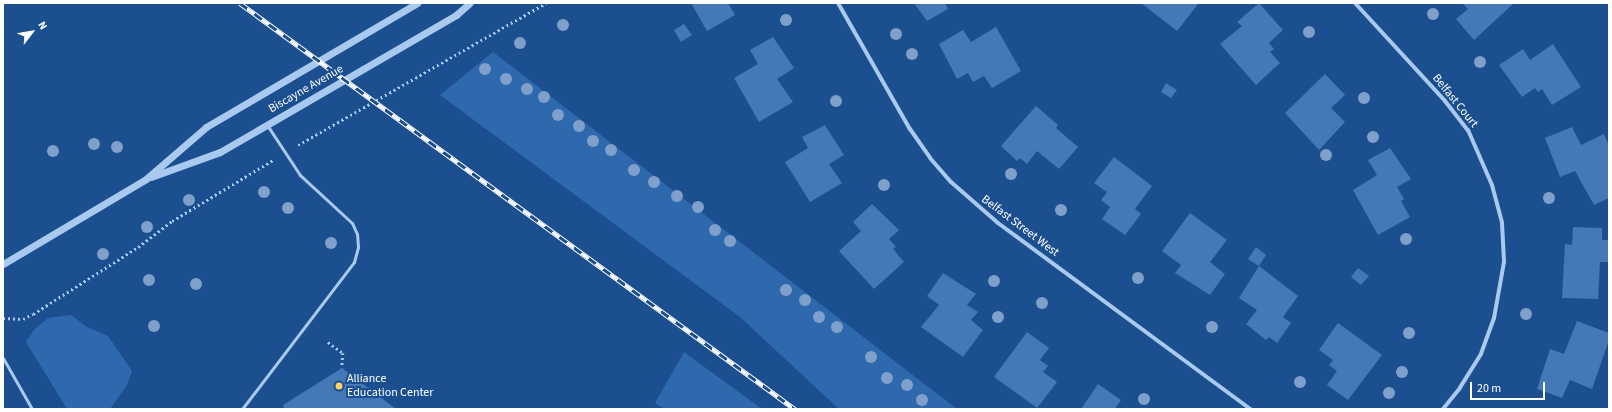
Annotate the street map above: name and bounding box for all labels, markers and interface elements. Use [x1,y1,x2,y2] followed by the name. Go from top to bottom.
[12,12,52,52] north arrow
[34,19,51,33] text: N
[266,62,346,116] street label: Biscayne Avenue
[1429,71,1481,131] street label: Belfast Court
[978,192,1062,260] street label: Belfast Street West
[347,372,433,400] place label: Alliance Education Center
[1472,374,1547,400] scale bar
[1477,380,1501,397] text: 20 m
[334,381,344,391] marker: Alliance Education Center

